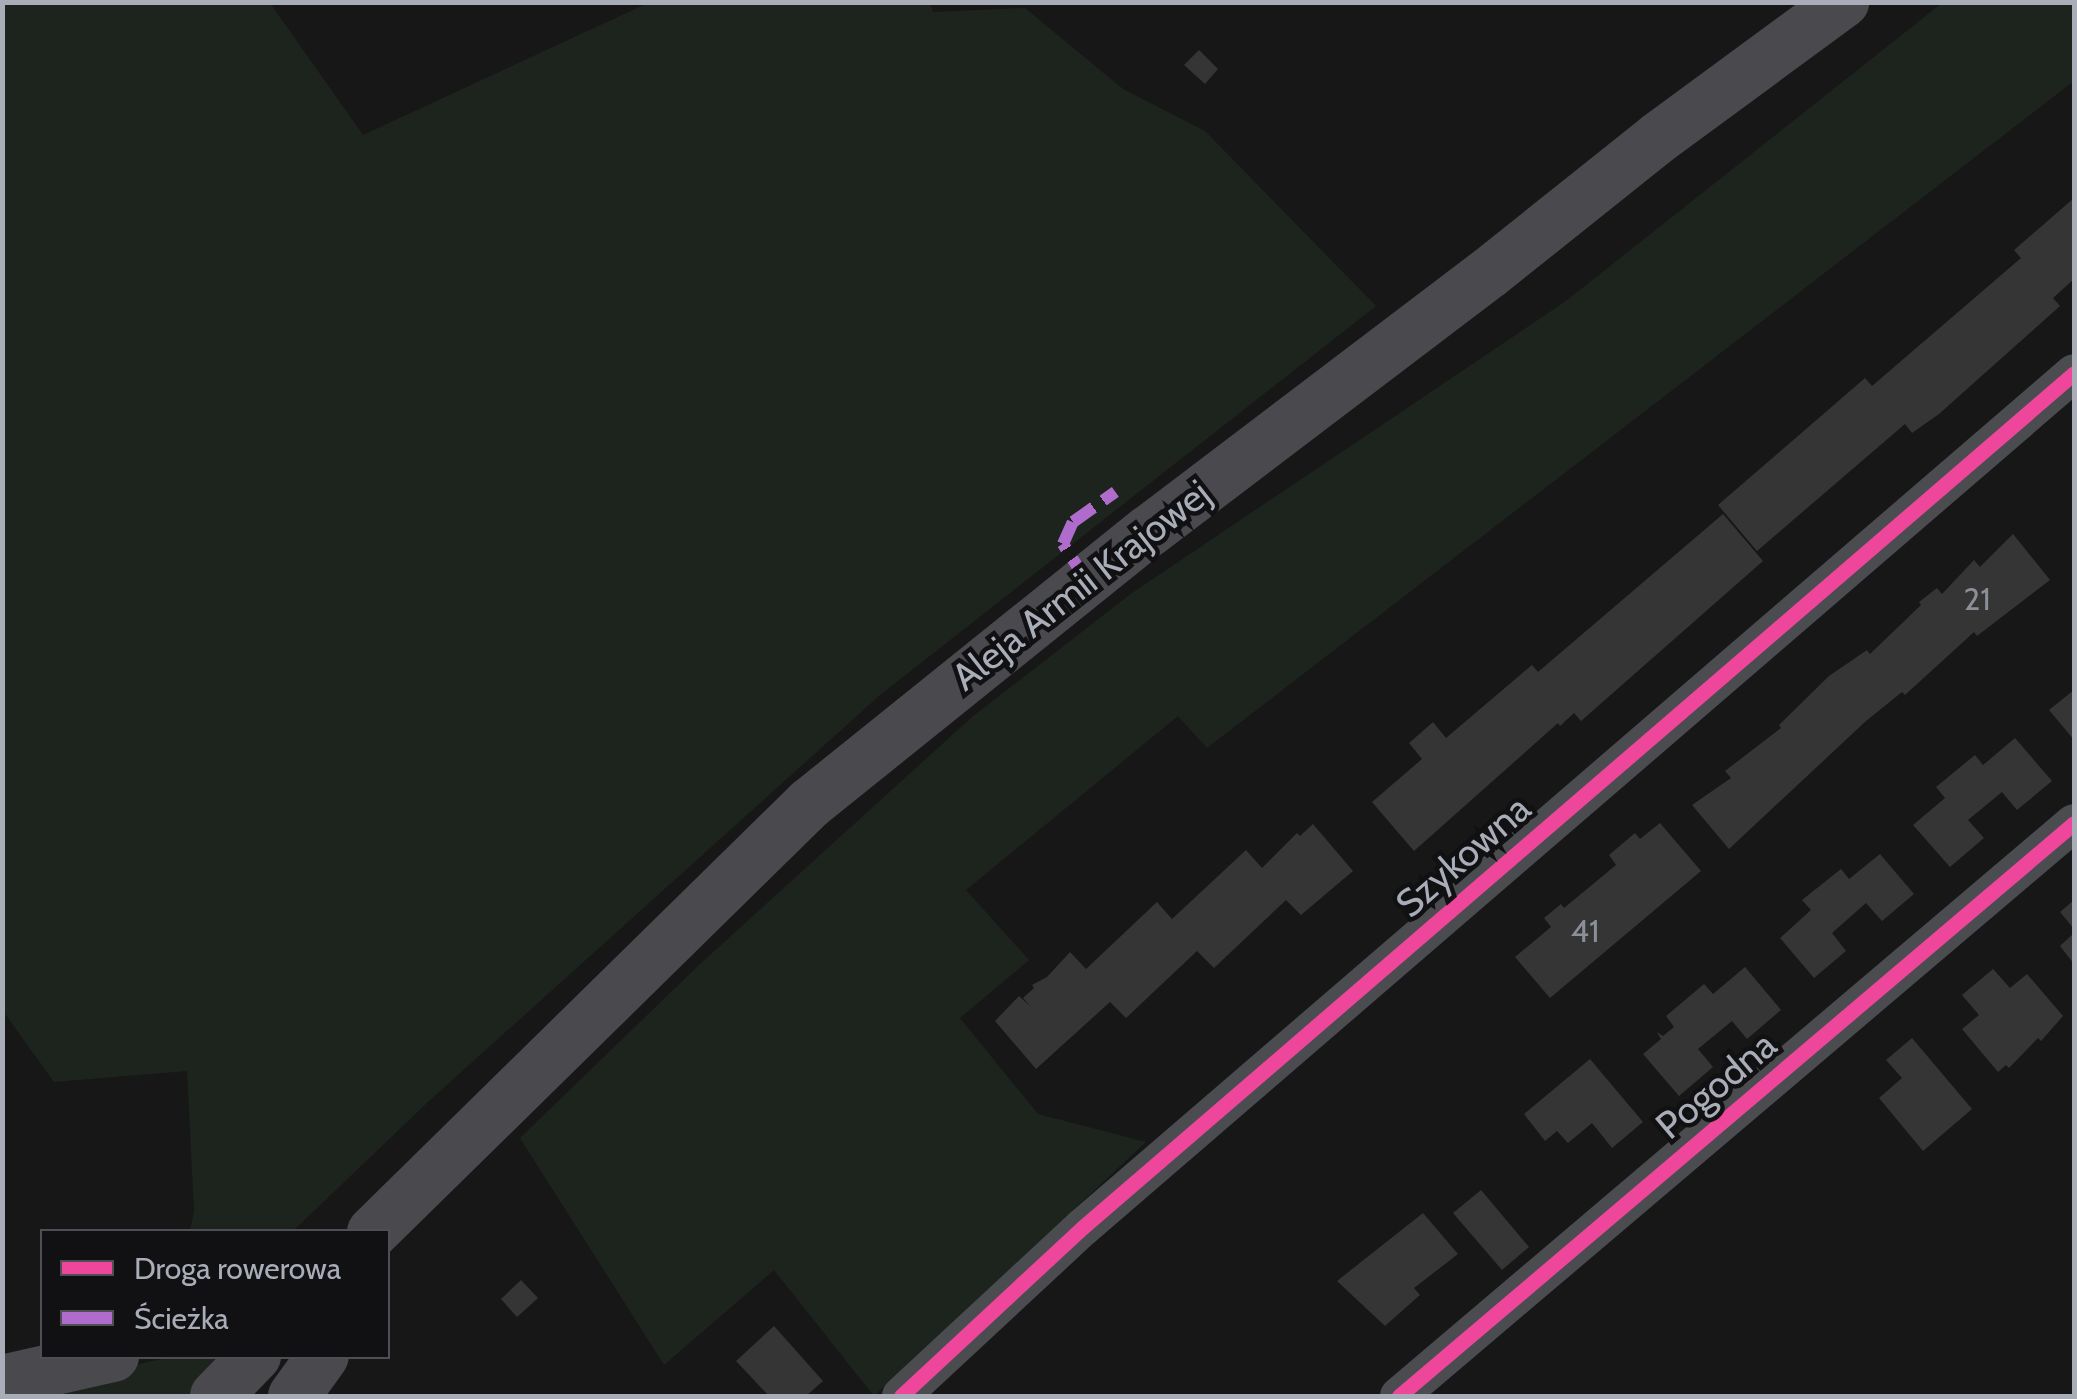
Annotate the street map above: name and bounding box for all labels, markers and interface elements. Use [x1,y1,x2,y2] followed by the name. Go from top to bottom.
[943,470,1219,700] street label: Aleja Armii Krajowej
[1963,580,1991,618] house number: 21
[1387,785,1539,927] street label: Szykowna
[1571,912,1599,950] house number: 41
[1647,1022,1785,1148] street label: Pogodna
[40,1229,390,1359] legend
[134,1250,341,1287] text: Droga rowerowa
[134,1300,229,1337] text: Ścieżka

